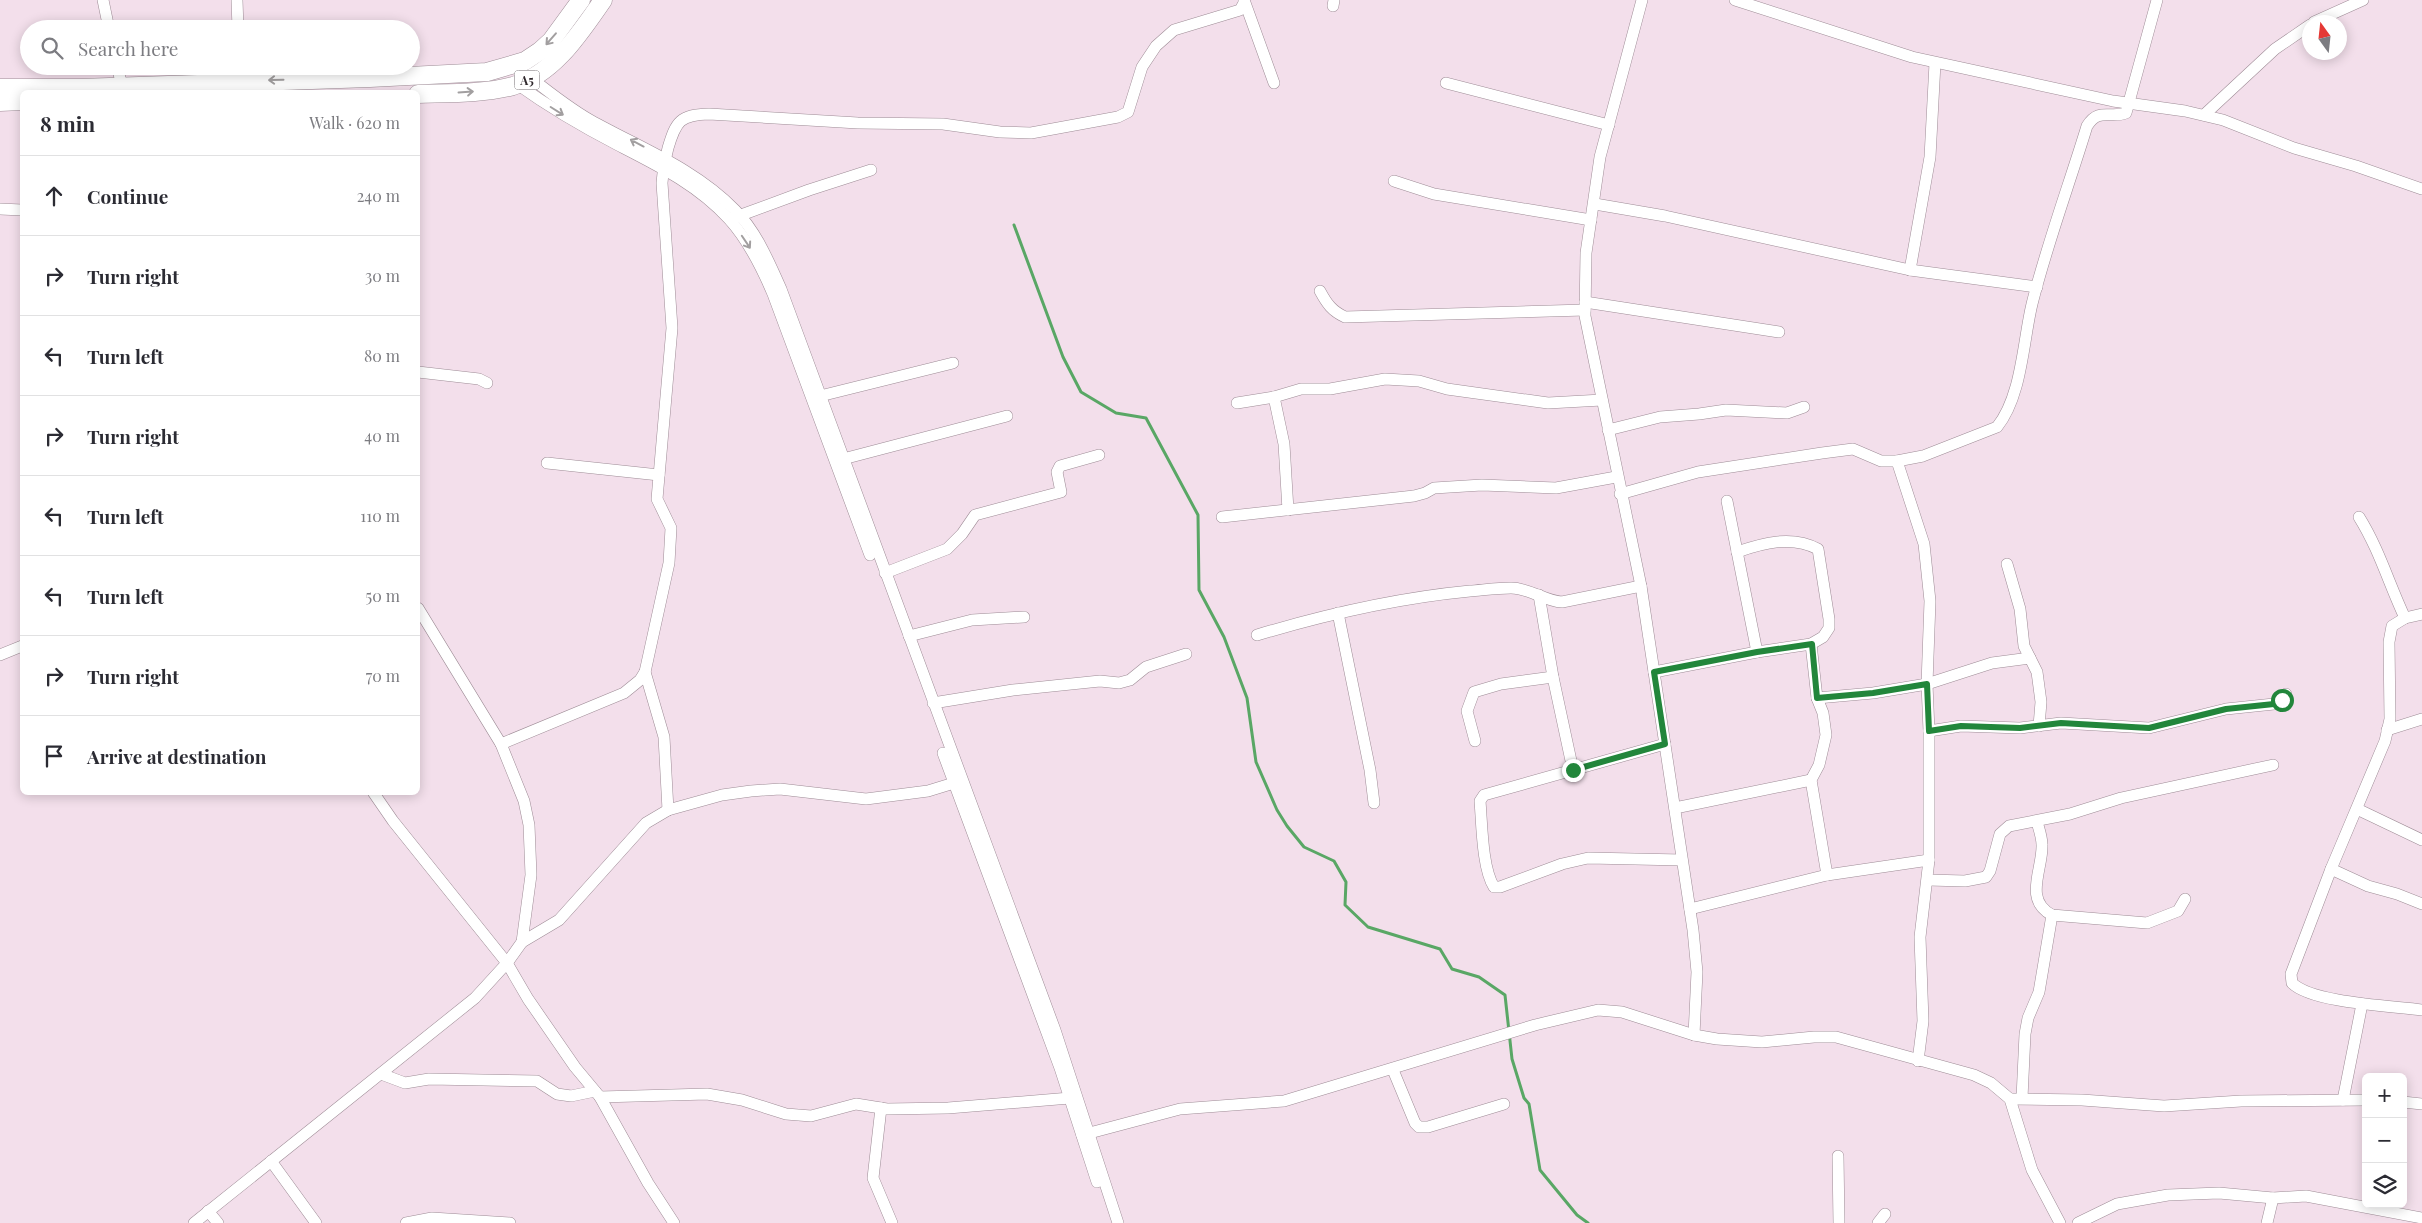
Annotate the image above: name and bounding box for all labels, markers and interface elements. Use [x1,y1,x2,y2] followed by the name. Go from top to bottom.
[2302,15,2347,60] north arrow
[20,20,420,75] search box
[546,32,557,45] one-way arrow
[38,34,66,62] icon: search
[78,35,178,61] text: Search here
[514,70,540,90] road number: A5
[269,76,285,85] one-way arrow
[458,87,474,96] one-way arrow
[550,107,564,117] one-way arrow
[40,109,95,137] text: 8 min
[309,112,400,133] text: Walk · 620 m
[630,138,645,148] one-way arrow
[40,182,68,210] icon: ahead
[87,183,168,209] text: Continue
[357,185,400,206] text: 240 m
[741,235,751,249] one-way arrow
[40,262,68,290] icon: right
[87,263,179,289] text: Turn right
[365,265,400,286] text: 30 m
[40,342,68,370] icon: left
[87,343,164,369] text: Turn left
[364,345,400,366] text: 80 m
[40,422,68,450] icon: right
[87,423,179,449] text: Turn right
[364,425,400,446] text: 40 m
[40,502,68,530] icon: left
[87,503,164,529] text: Turn left
[360,505,400,526] text: 110 m
[40,582,68,610] icon: left
[87,583,164,609] text: Turn left
[366,585,400,606] text: 50 m
[40,662,68,690] icon: right
[87,663,179,689] text: Turn right
[366,665,400,686] text: 70 m
[2271,689,2294,712] route start
[40,742,68,770] icon: arrive
[87,743,267,769] text: Arrive at destination
[1562,759,1585,782] route end
[2362,1073,2407,1208] map controls
[2362,1073,2407,1118] button: +
[2362,1118,2407,1163] button: −
[2362,1163,2407,1208] button: layers

